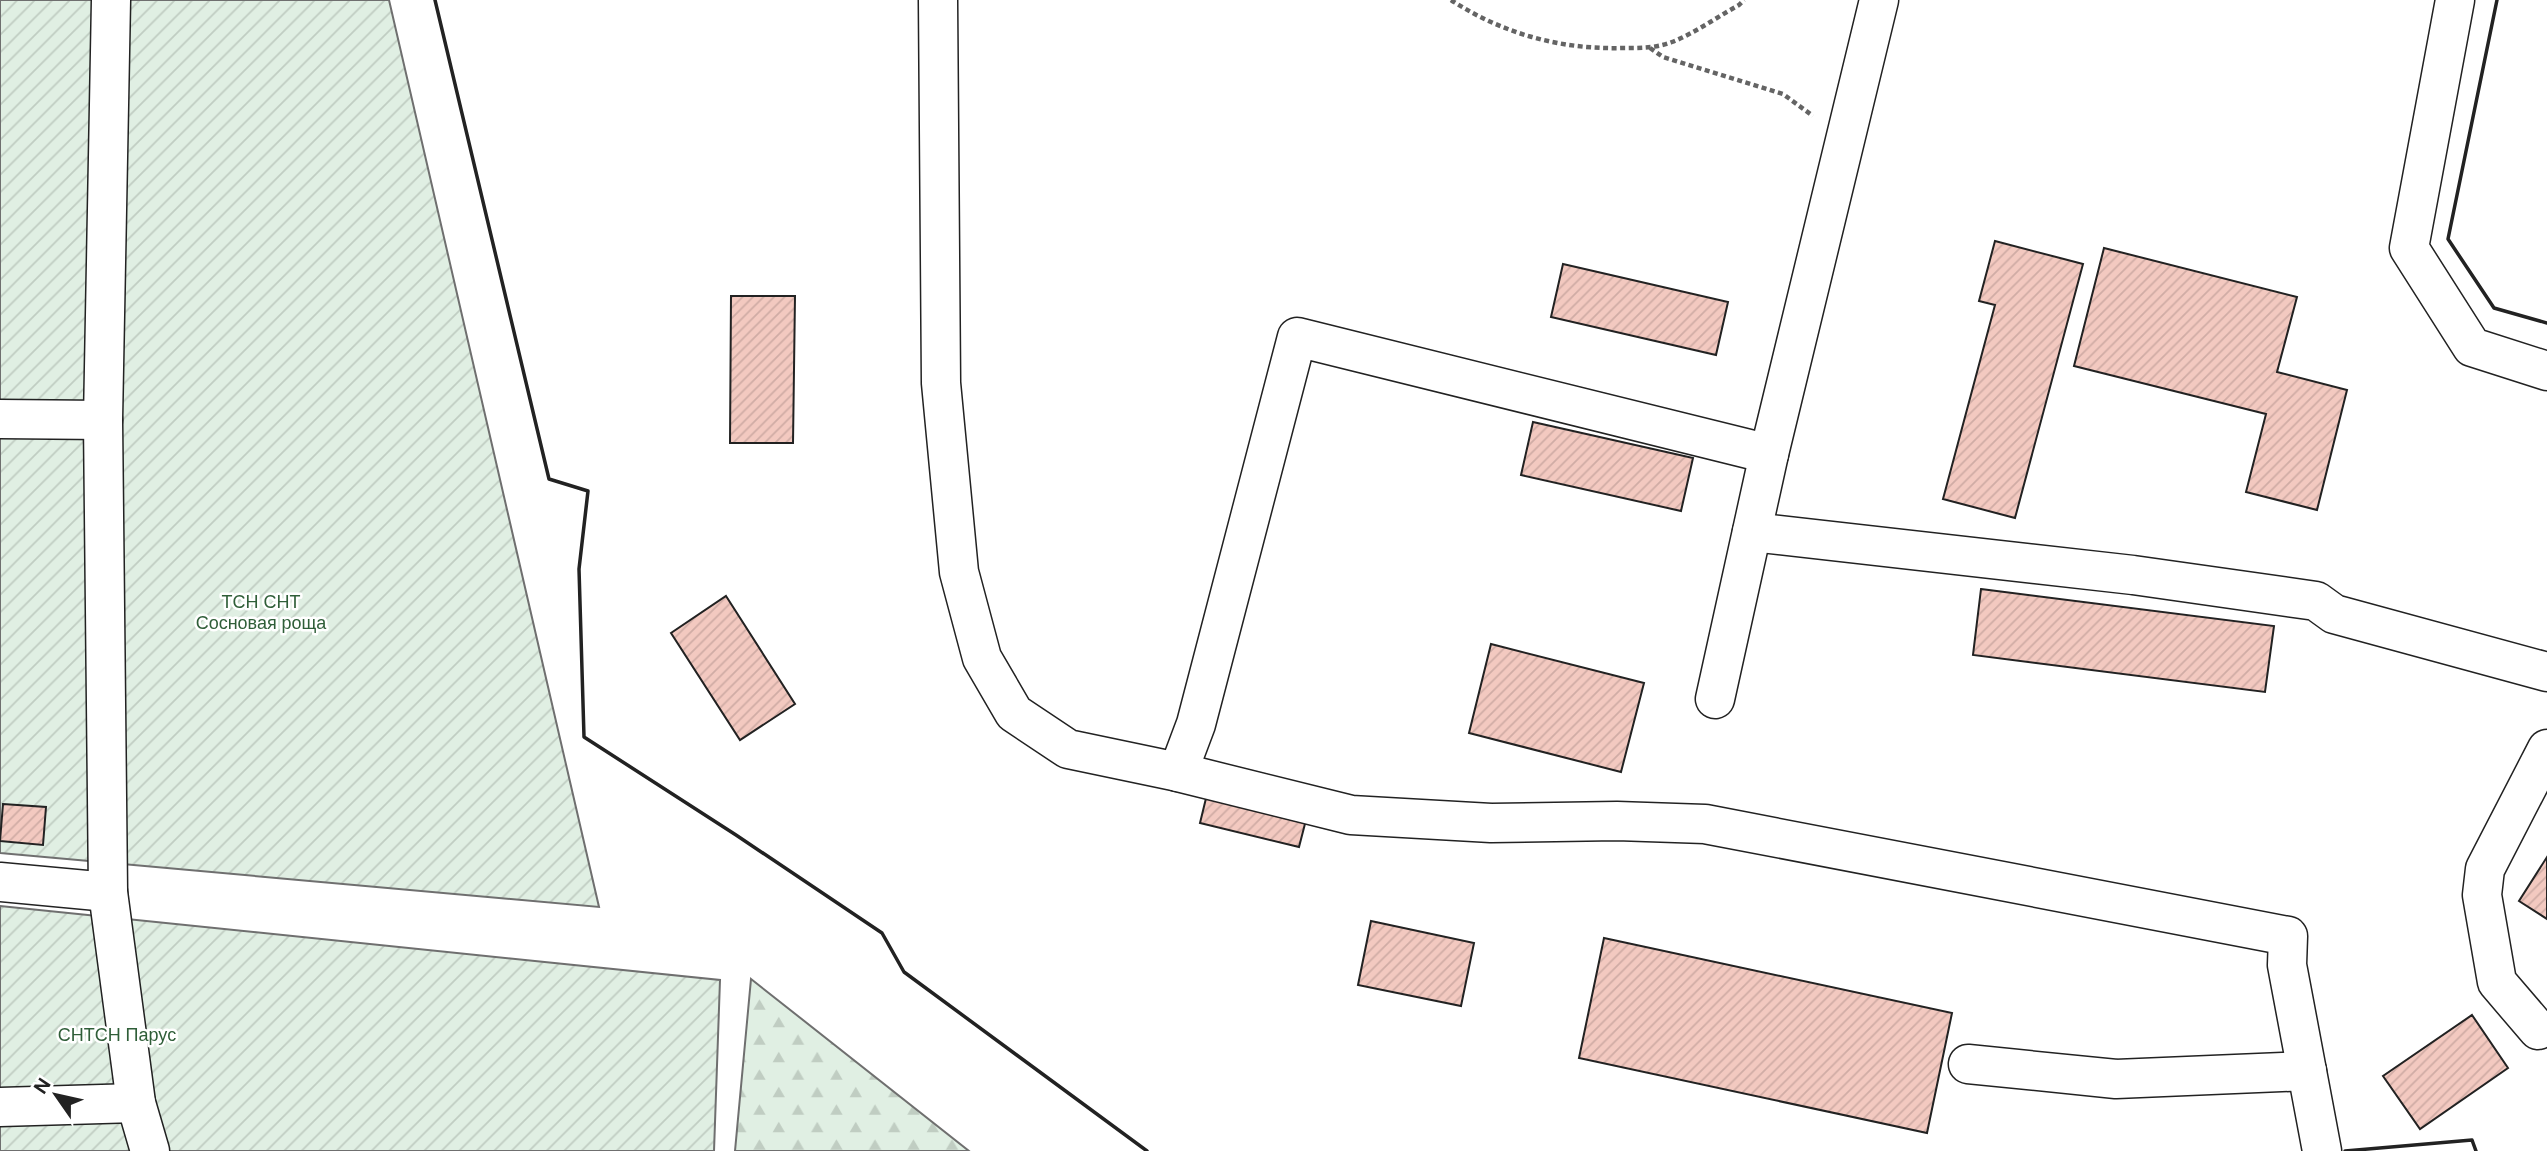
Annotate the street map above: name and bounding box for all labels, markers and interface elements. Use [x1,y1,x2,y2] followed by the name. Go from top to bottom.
[196,590,327,635] park label: ТСН СНТ Сосновая роща
[58,1023,176,1047] park label: СНТСН Парус
[21,1060,91,1130] north arrow
[28,1073,57,1099] text: N

